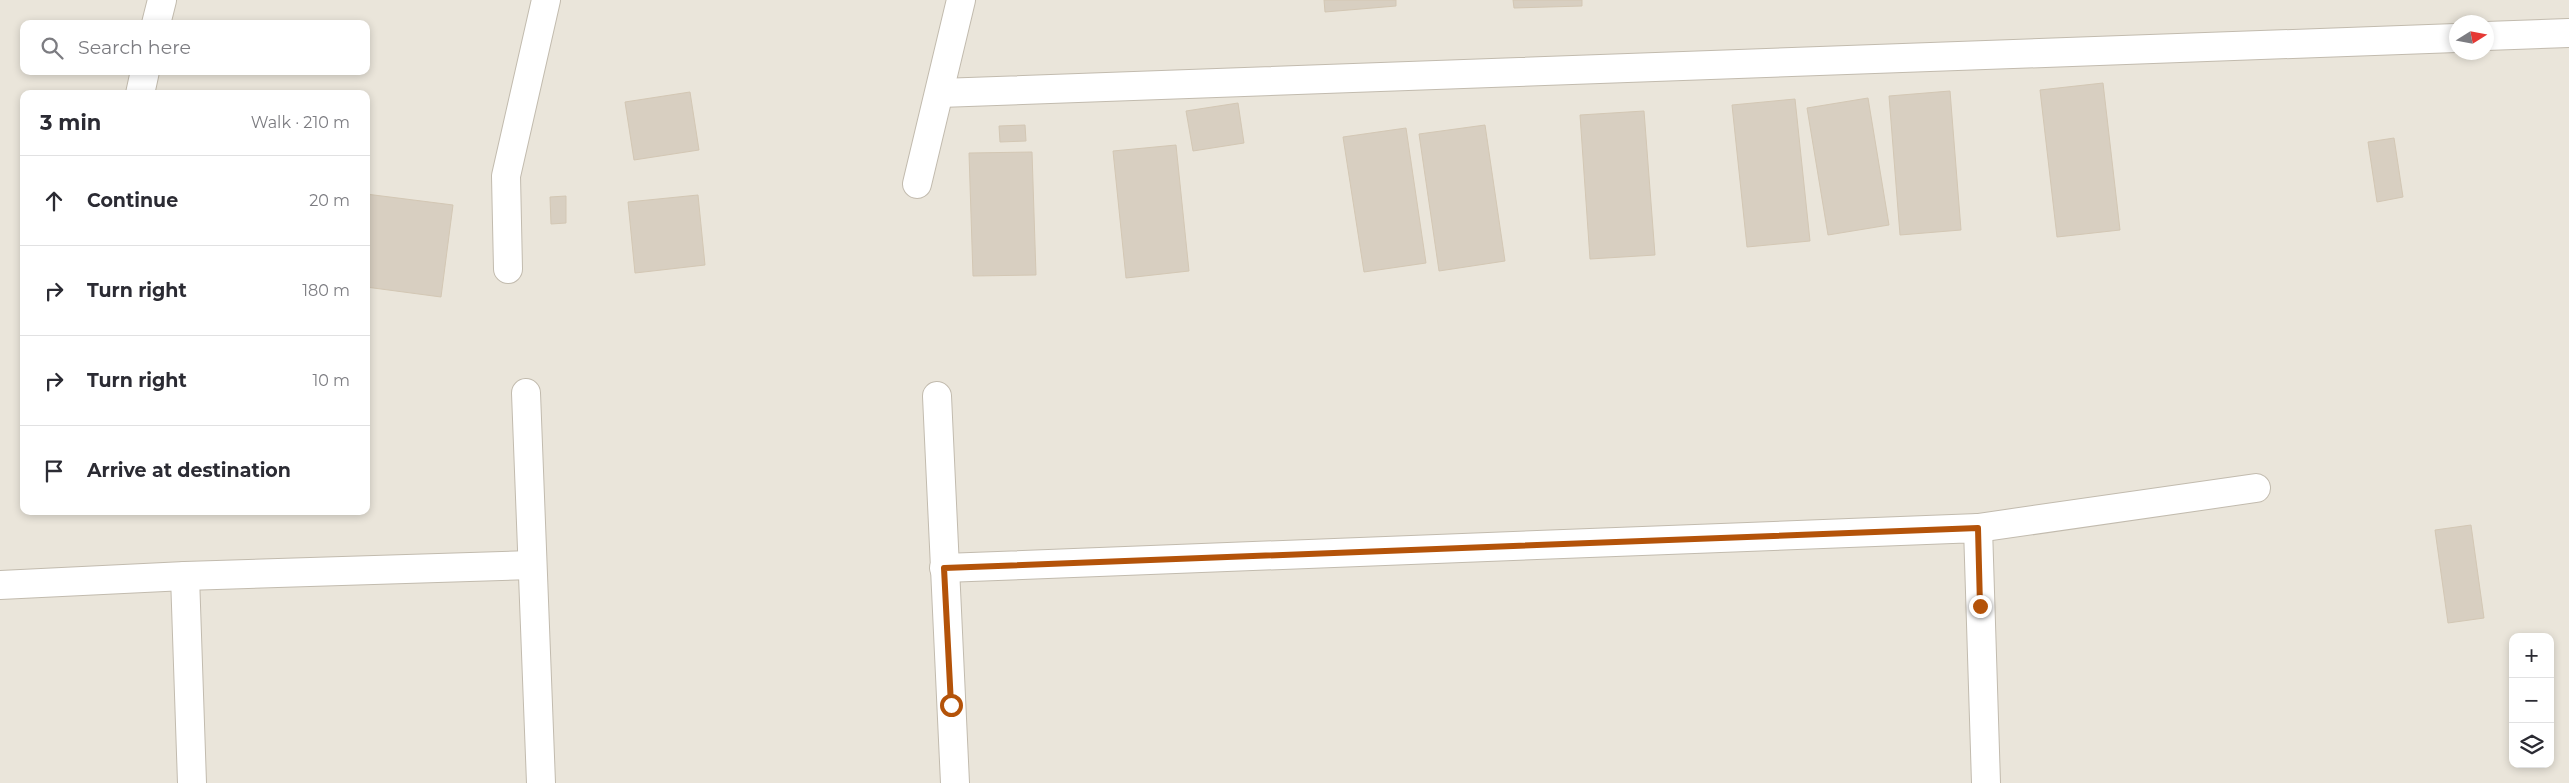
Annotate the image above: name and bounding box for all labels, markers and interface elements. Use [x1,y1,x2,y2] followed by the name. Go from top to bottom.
[2449,15,2494,60] north arrow
[20,20,370,75] search box
[38,34,66,62] icon: search
[78,36,191,59] text: Search here
[40,110,101,135] text: 3 min
[251,113,350,132] text: Walk · 210 m
[40,187,68,215] icon: ahead
[87,189,178,212] text: Continue
[309,191,350,210] text: 20 m
[40,277,68,305] icon: right
[87,279,187,302] text: Turn right
[302,281,350,300] text: 180 m
[40,367,68,395] icon: right
[87,369,187,392] text: Turn right
[312,371,350,390] text: 10 m
[40,457,68,485] icon: arrive
[87,459,291,482] text: Arrive at destination
[1969,595,1992,618] route end
[2509,633,2554,768] map controls
[2509,633,2554,678] button: +
[2509,678,2554,723] button: −
[940,694,963,717] route start
[2509,723,2554,768] button: layers

